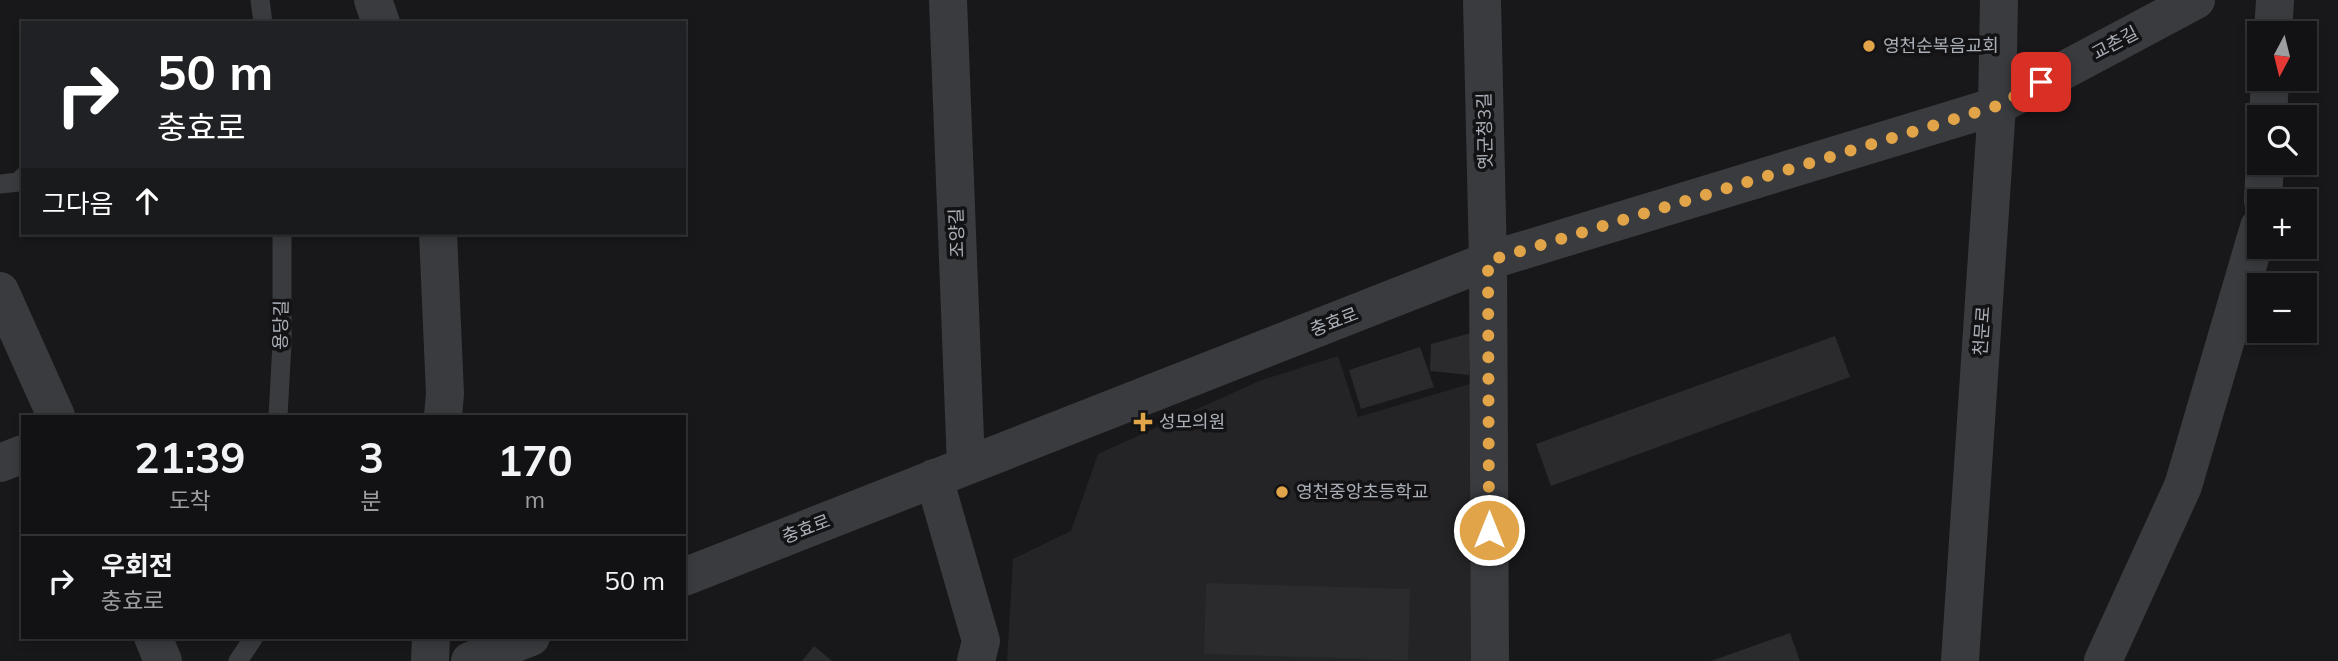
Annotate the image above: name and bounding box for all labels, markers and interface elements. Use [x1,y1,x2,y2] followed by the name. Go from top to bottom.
[2087,21,2142,64] street label: 교촌길
[2247,21,2317,91] north arrow
[2247,21,2317,343] map controls
[1883,34,1999,57] place label: 영천순복음교회
[1861,38,1877,54] marker: 영천순복음교회
[157,41,273,102] text: 50 m
[42,49,133,140] icon: right
[2011,52,2071,112] pin
[2022,63,2060,101] icon: arrive
[1472,92,1497,170] street label: 옛군청3길
[2247,105,2317,175] button: search
[157,107,245,147] text: 충효로
[128,182,166,220] icon: ahead
[42,187,114,220] text: 그다음
[2247,189,2317,259] button: +
[944,208,969,258] street label: 조양길
[2247,273,2317,343] button: −
[269,300,292,350] street label: 용당길
[1307,302,1361,341] street label: 충효로
[1968,305,1995,357] street label: 천문로
[1159,410,1225,433] place label: 성모의원
[1133,412,1153,432] marker: 성모의원
[134,431,245,484] text: 21:39
[359,431,384,484] text: 3
[497,434,573,487] text: 170
[1296,480,1428,503] place label: 영천중앙초등학교
[1274,484,1290,500] marker: 영천중앙초등학교
[525,485,545,514] text: m
[169,486,211,515] text: 도착
[361,486,382,515] text: 분
[1452,493,1526,567] position arrow
[779,509,833,548] street label: 충효로
[101,549,173,582] text: 우회전
[42,562,80,600] icon: right
[604,564,665,597] text: 50 m
[101,586,164,615] text: 충효로

